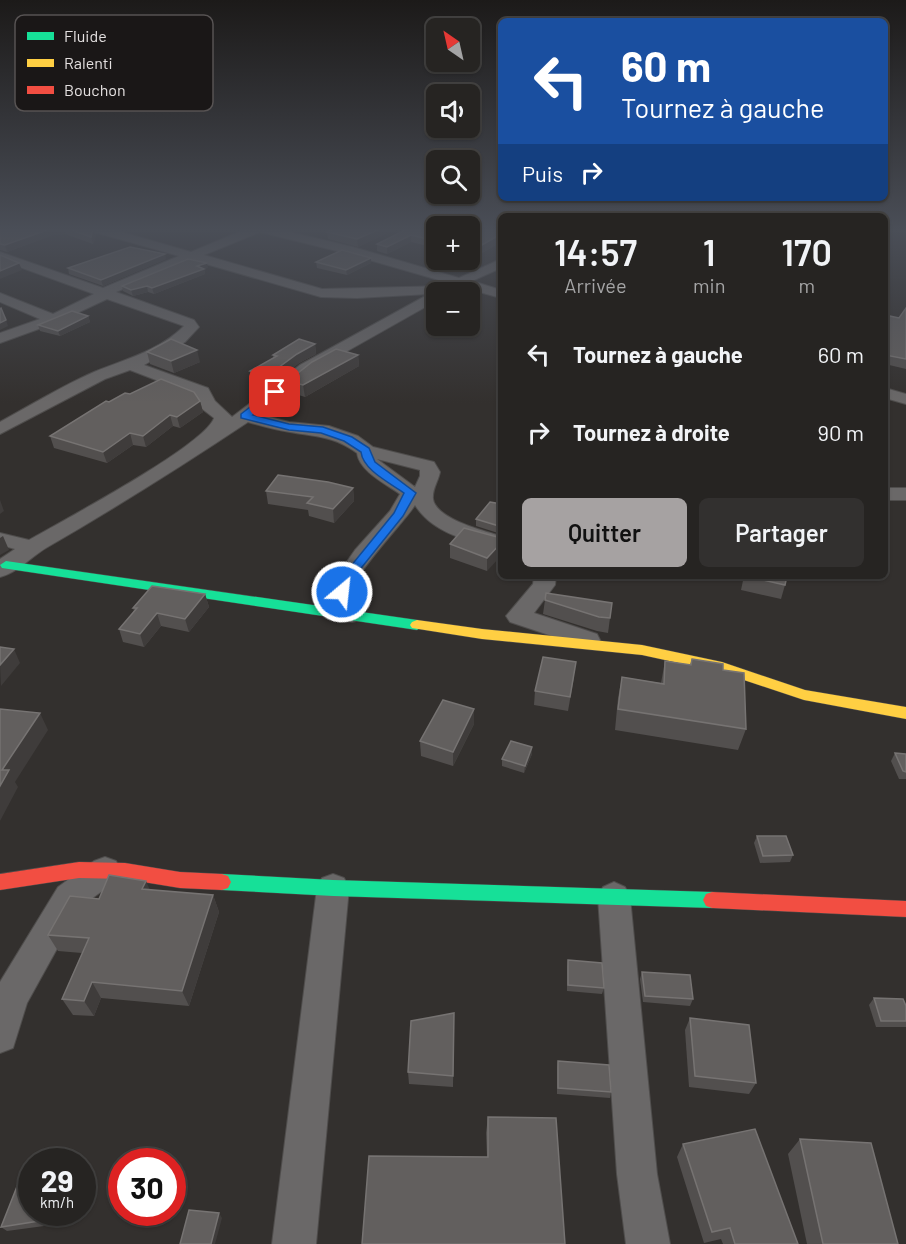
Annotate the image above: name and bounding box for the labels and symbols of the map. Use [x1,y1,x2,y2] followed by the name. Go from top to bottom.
[15,15,213,111] legend
[426,18,480,72] north arrow
[64,26,107,45] text: Fluide
[64,53,113,72] text: Ralenti
[64,80,126,99] text: Bouchon
[249,366,300,417] pin
[310,560,374,624] position arrow
[108,1148,186,1226] speed limit sign: 30

